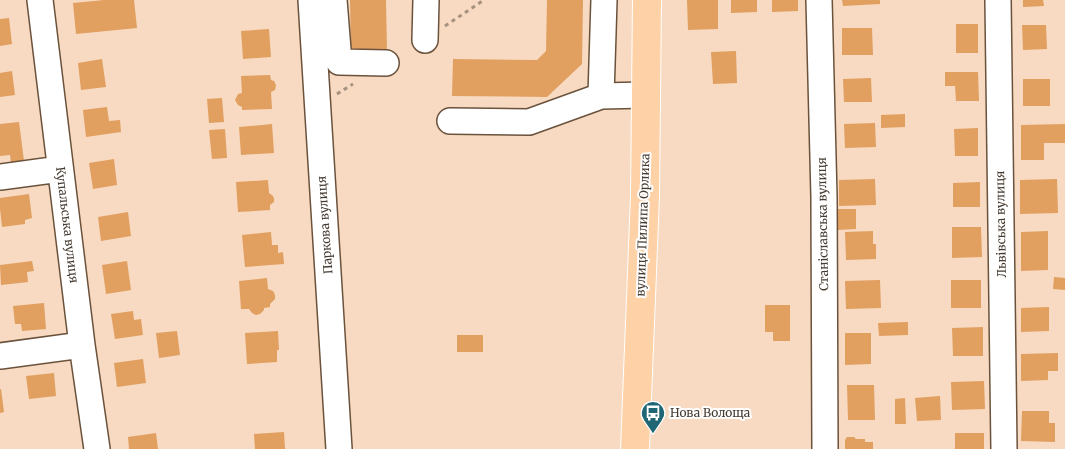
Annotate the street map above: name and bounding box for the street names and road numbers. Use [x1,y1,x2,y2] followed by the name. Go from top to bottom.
[633,153,653,297] street label: вулиця Пилипа Орлика
[814,157,831,291] street label: Станіславська вулиця
[53,166,82,284] street label: Купальська вулиця
[992,170,1009,278] street label: Львівська вулиця
[314,175,335,275] street label: Паркова вулиця

